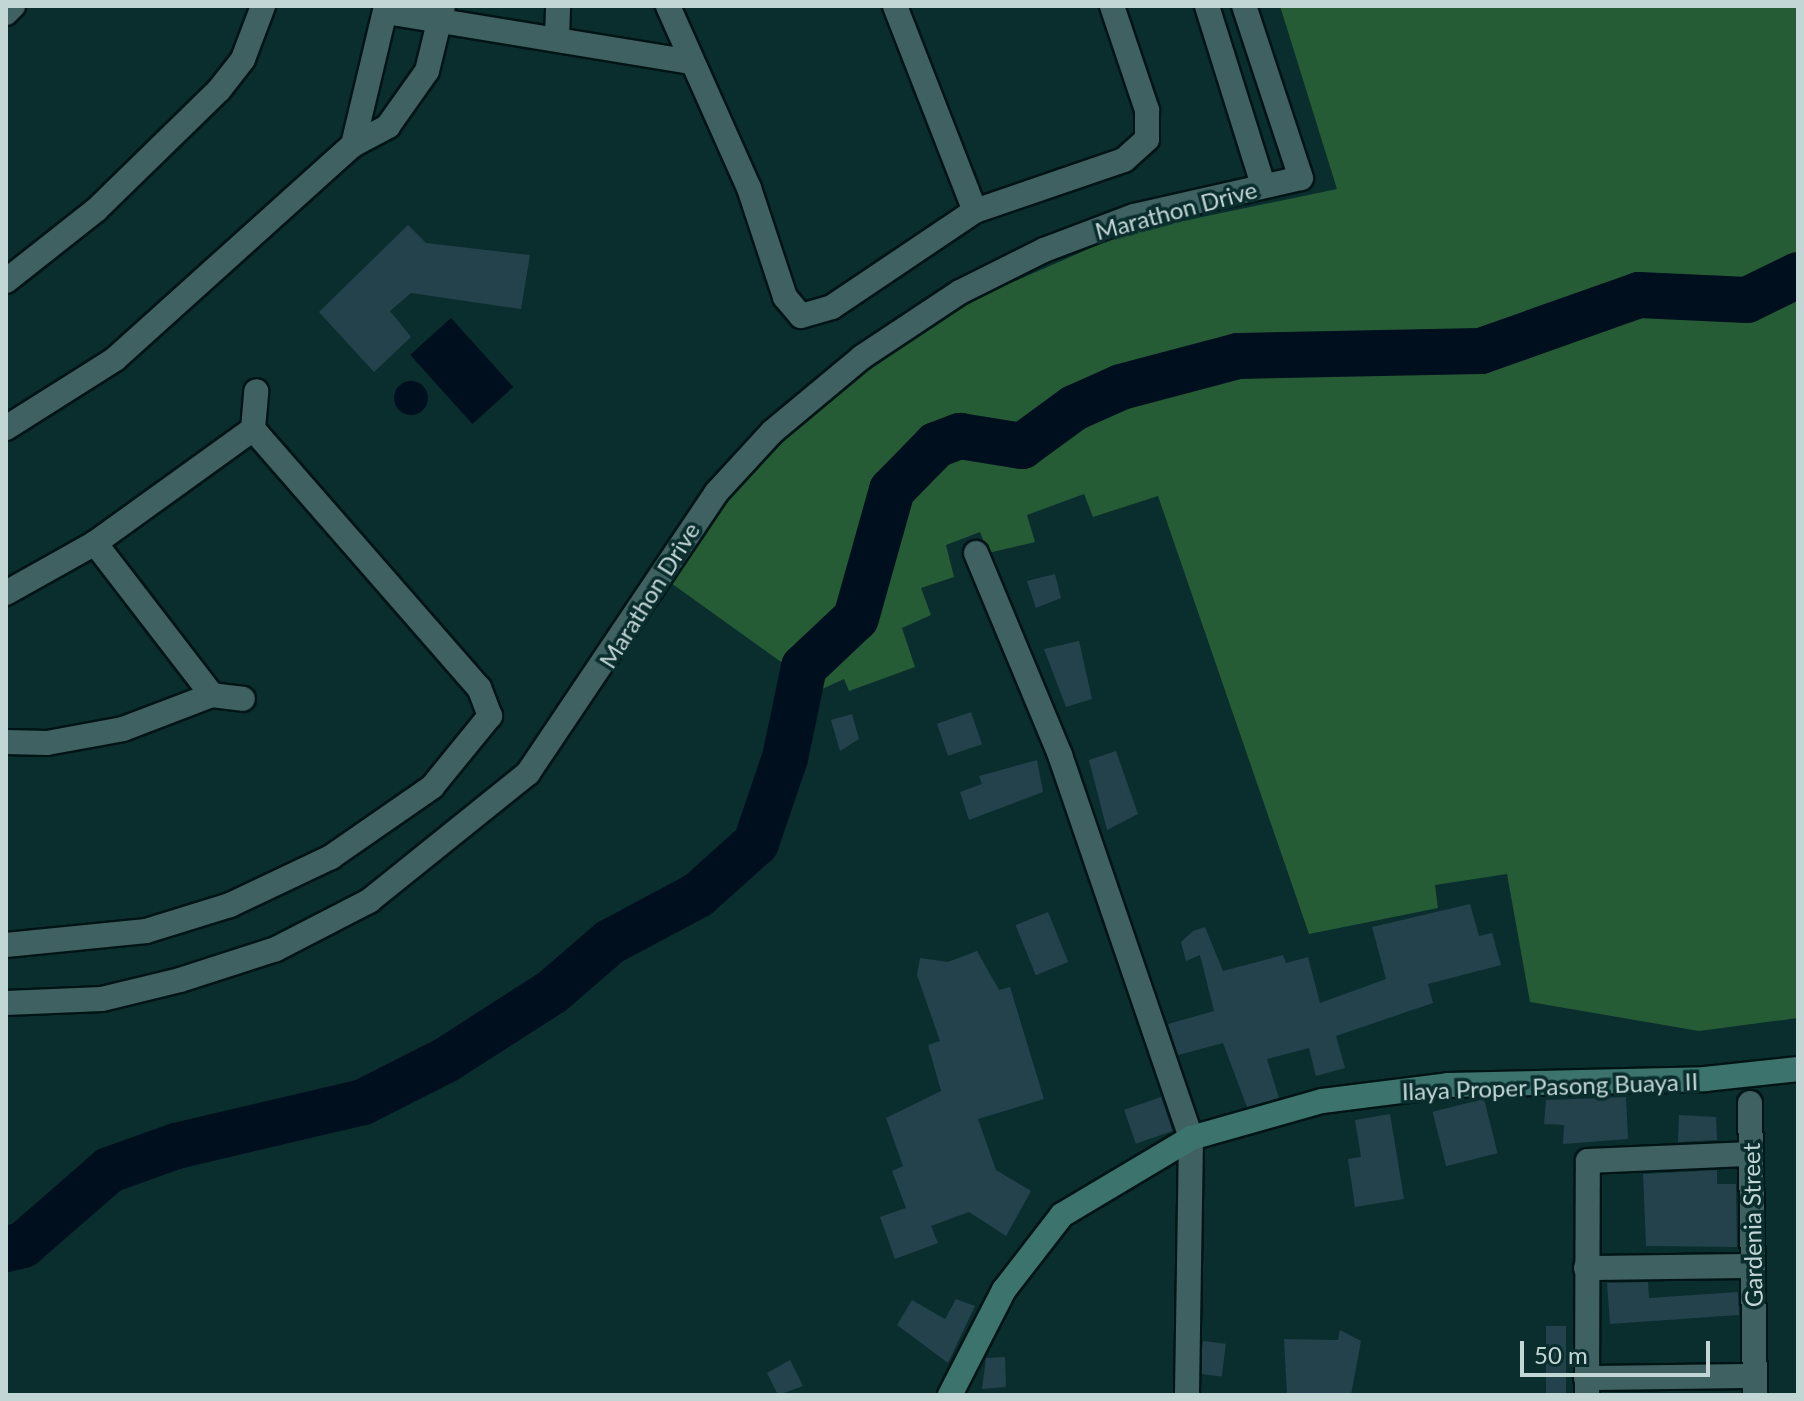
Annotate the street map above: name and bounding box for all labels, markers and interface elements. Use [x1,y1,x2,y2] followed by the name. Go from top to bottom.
[1092,175,1260,245] street label: Marathon Drive
[593,517,705,673] street label: Marathon Drive
[1401,1066,1699,1106] street label: Ilaya Proper Pasong Buaya II
[1736,1143,1768,1307] street label: Gardenia Street
[1524,1325,1714,1375] scale bar
[1534,1340,1588,1369] text: 50 m

